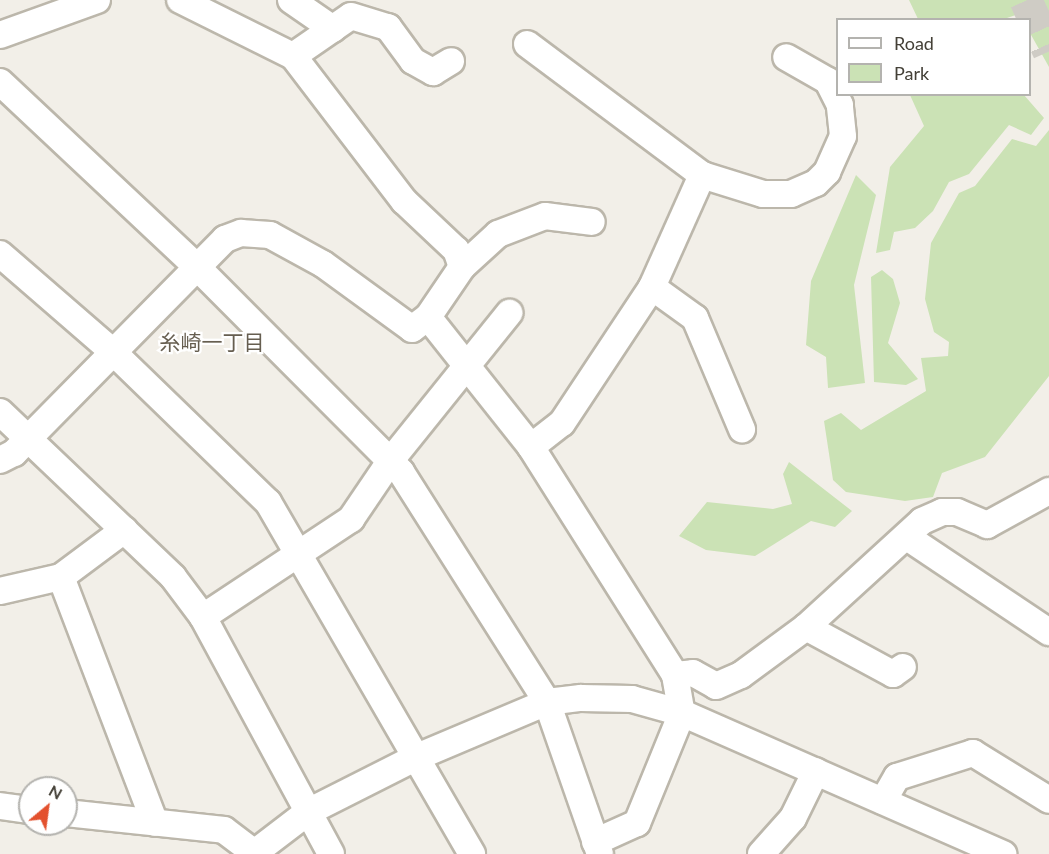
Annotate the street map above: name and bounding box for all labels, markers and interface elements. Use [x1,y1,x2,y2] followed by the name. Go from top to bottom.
[836,18,1031,96] legend
[894,32,934,54] text: Road
[894,62,929,84] text: Park
[160,329,264,355] district label: 糸崎一丁目
[18,776,78,836] north arrow
[46,780,66,803] text: N

